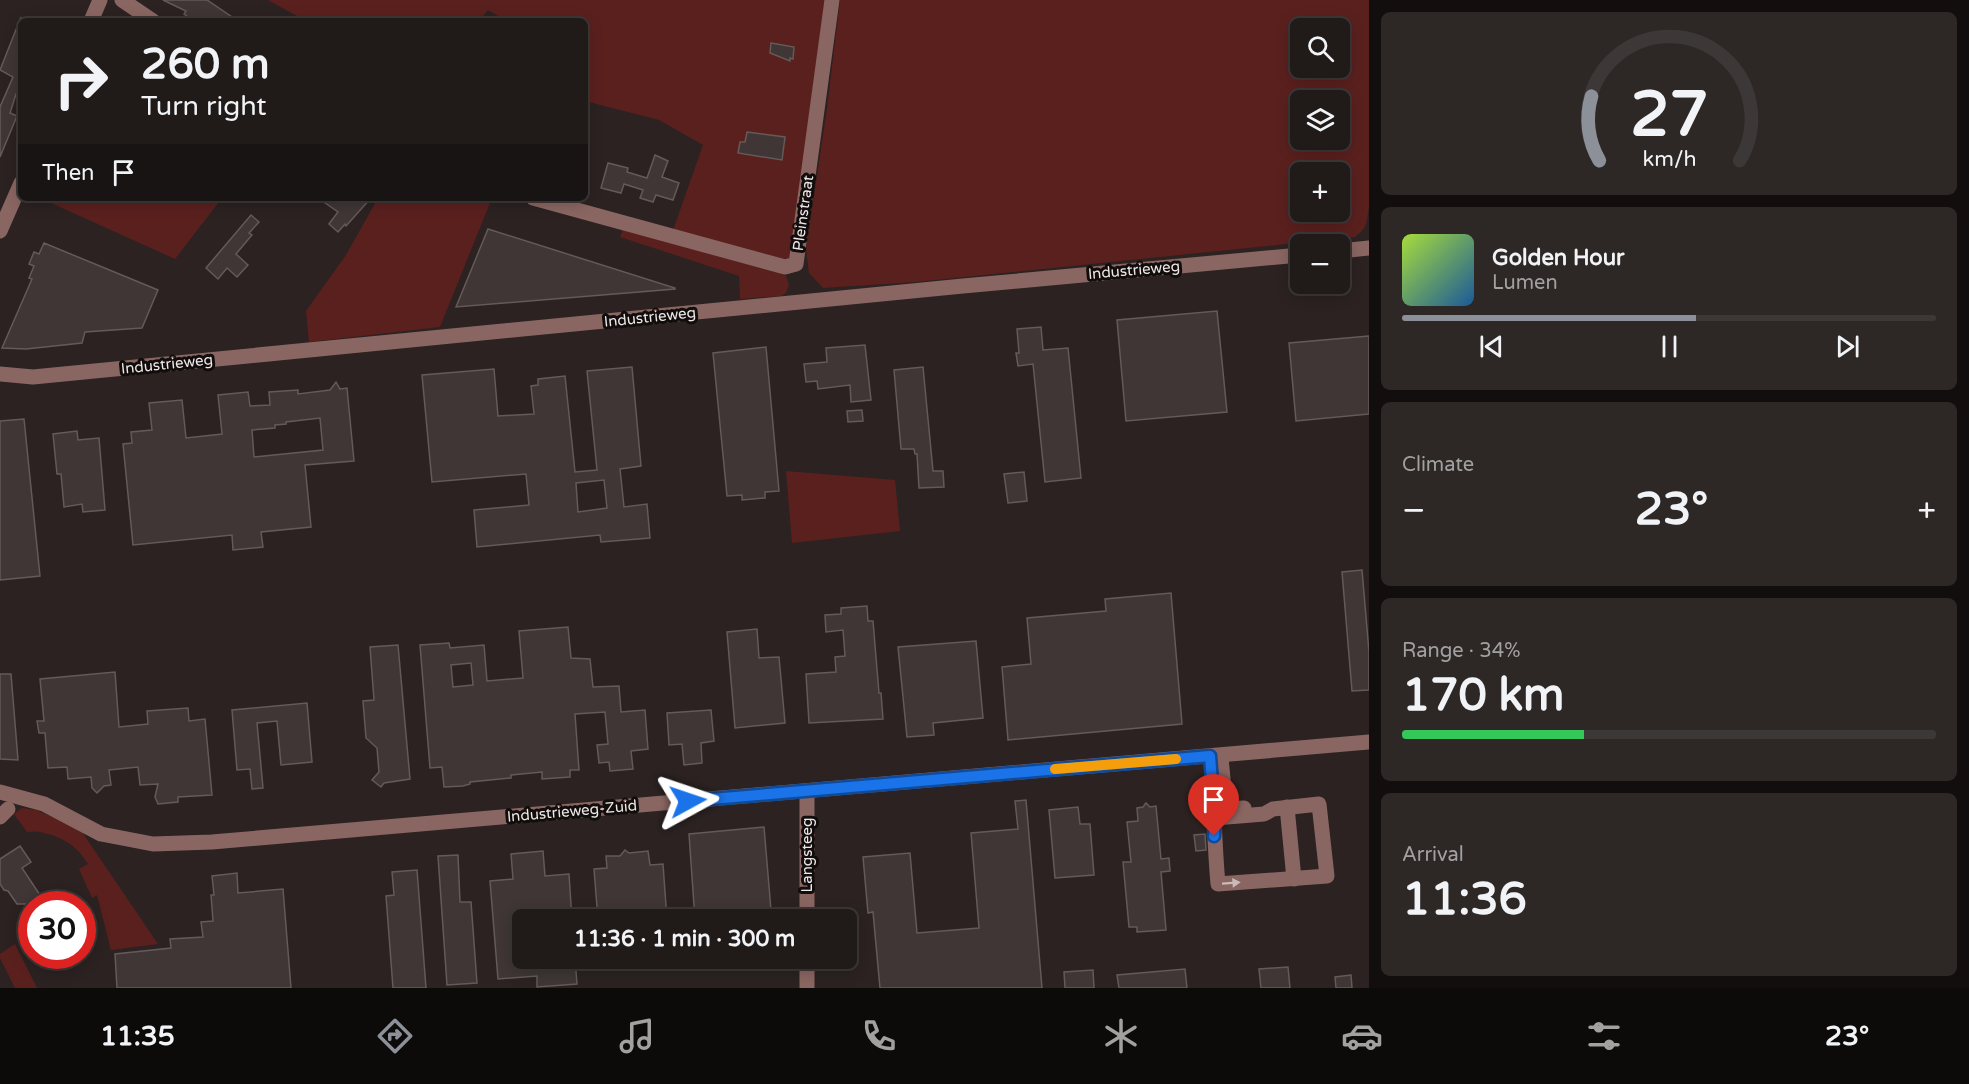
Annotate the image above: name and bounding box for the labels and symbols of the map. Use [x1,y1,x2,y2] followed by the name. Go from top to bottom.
[789,174,817,252] street label: Pleinstraat
[1087,257,1181,283] street label: Industrieweg
[603,303,697,331] street label: Industrieweg
[120,350,214,378] street label: Industrieweg
[656,769,720,833] position arrow
[1188,774,1239,836] pin
[506,796,638,826] street label: Industrieweg-Zuid
[798,818,816,892] street label: Langsteeg
[1222,879,1241,888] one-way arrow
[18,891,96,969] speed limit sign: 30

